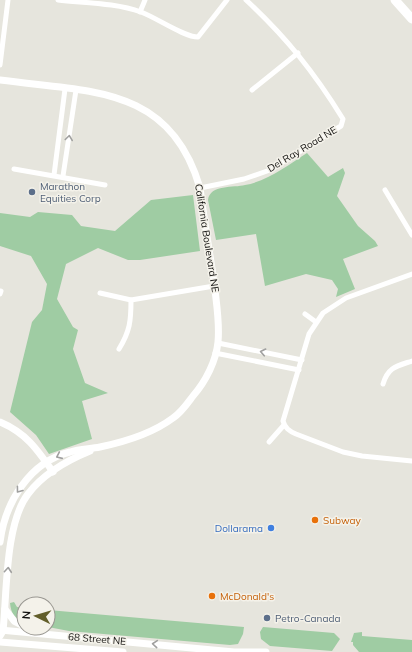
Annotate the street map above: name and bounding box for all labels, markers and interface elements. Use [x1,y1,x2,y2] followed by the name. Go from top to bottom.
[265,123,339,175] street label: Del Ray Road NE
[64,135,73,141] one-way arrow
[40,180,101,205] place label: Marathon Equities Corp
[192,183,222,293] street label: California Boulevard NE
[27,187,37,197] marker: Marathon Equities Corp
[260,349,267,357] one-way arrow
[56,451,63,459] one-way arrow
[17,485,24,492] one-way arrow
[323,514,361,527] place label: Subway
[310,515,320,525] marker: Subway
[215,522,263,535] place label: Dollarama
[266,523,276,533] marker: Dollarama
[4,567,13,573] one-way arrow
[220,590,274,603] place label: McDonald's
[207,591,217,601] marker: McDonald's
[16,596,56,636] north arrow
[19,610,33,620] text: N
[275,612,340,625] place label: Petro-Canada
[262,613,272,623] marker: Petro-Canada
[67,630,127,648] street label: 68 Street NE
[152,640,158,649] one-way arrow

